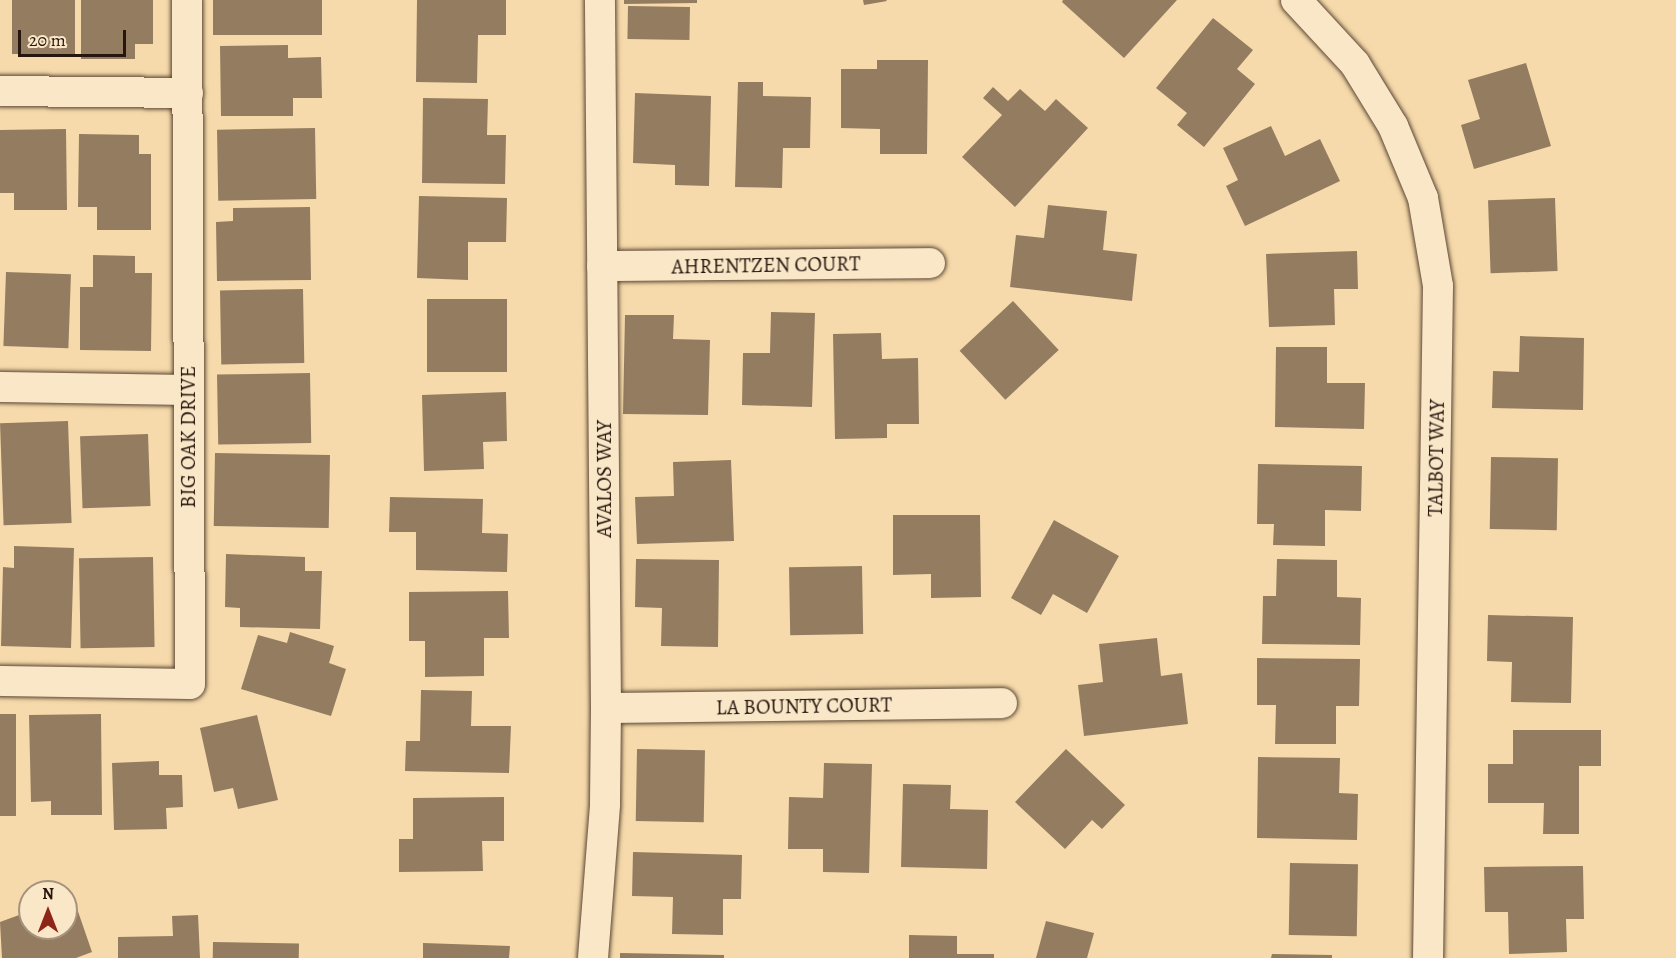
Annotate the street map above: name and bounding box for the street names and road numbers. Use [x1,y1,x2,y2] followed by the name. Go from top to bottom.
[671,251,861,279] street label: AHRENTZEN COURT
[175,366,201,508] street label: BIG OAK DRIVE
[1422,399,1450,517] street label: TALBOT WAY
[591,420,617,538] street label: AVALOS WAY
[715,692,893,720] street label: LA BOUNTY COURT

